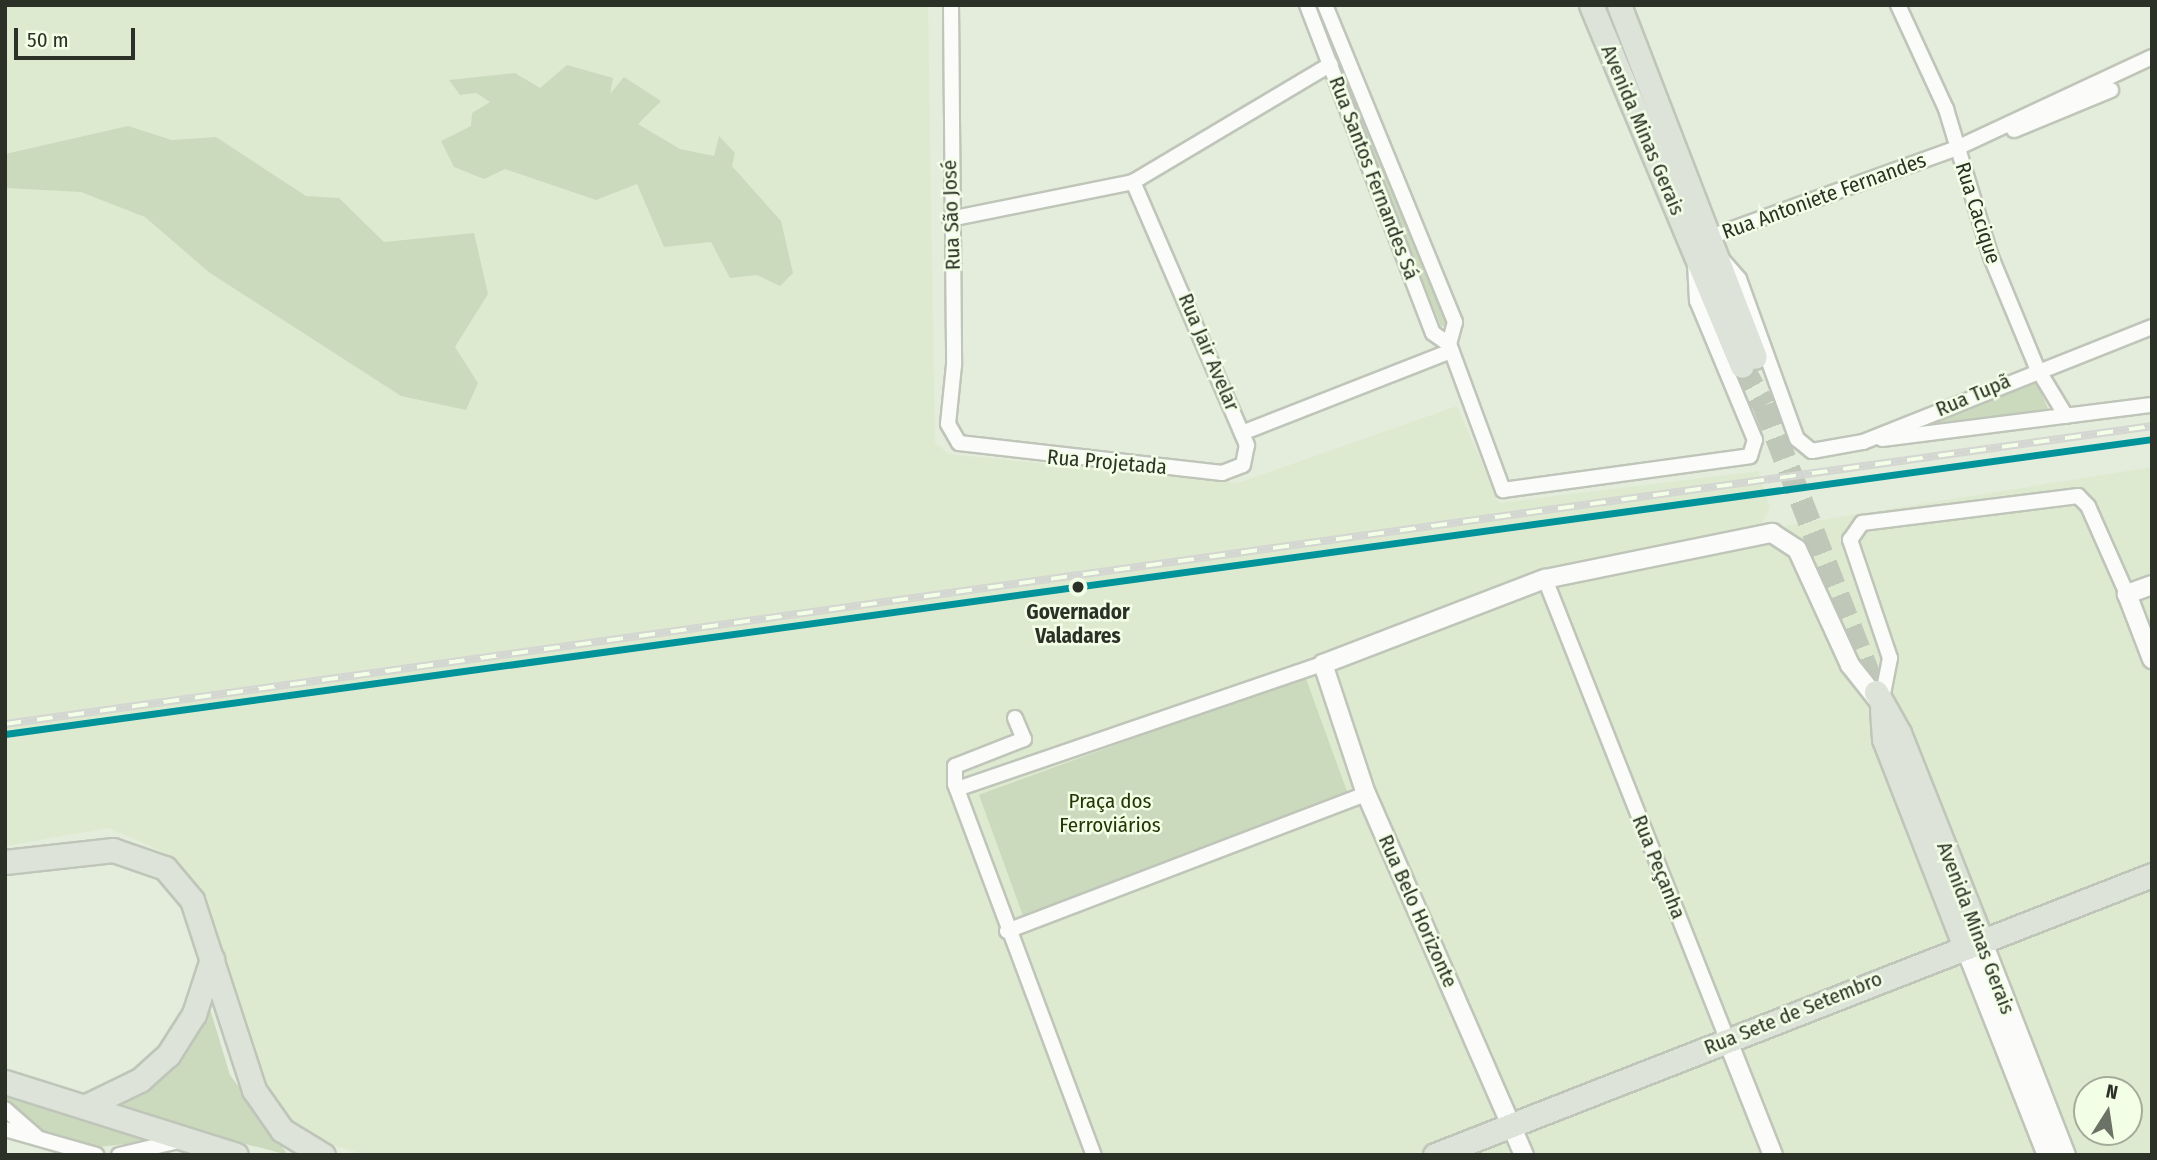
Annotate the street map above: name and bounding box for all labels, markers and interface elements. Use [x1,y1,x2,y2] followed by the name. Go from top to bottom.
[18,14,138,58] scale bar
[27,27,69,53] text: 50 m
[1596,41,1690,219] street label: Avenida Minas Gerais
[1324,73,1424,283] street label: Rua Santos Fernandes Sá
[1719,147,1929,245] street label: Rua Antoniete Fernandes
[936,159,966,271] street label: Rua São José
[1950,159,2006,267] street label: Rua Cacique
[1173,290,1245,414] street label: Rua Jair Avelar
[1932,368,2014,422] street label: Rua Tupã
[1046,444,1168,480] street label: Rua Projetada
[1068,577,1088,597] marker: Governador Valadares
[1026,599,1130,649] place label: Governador Valadares
[1059,788,1161,838] park label: Praça dos Ferroviários
[1627,811,1691,923] street label: Rua Peçanha
[1373,831,1463,991] street label: Rua Belo Horizonte
[1932,838,2020,1018] street label: Avenida Minas Gerais
[1700,966,1886,1060] street label: Rua Sete de Setembro
[2073,1076,2143,1146] north arrow
[2104,1079,2120,1104] text: N

